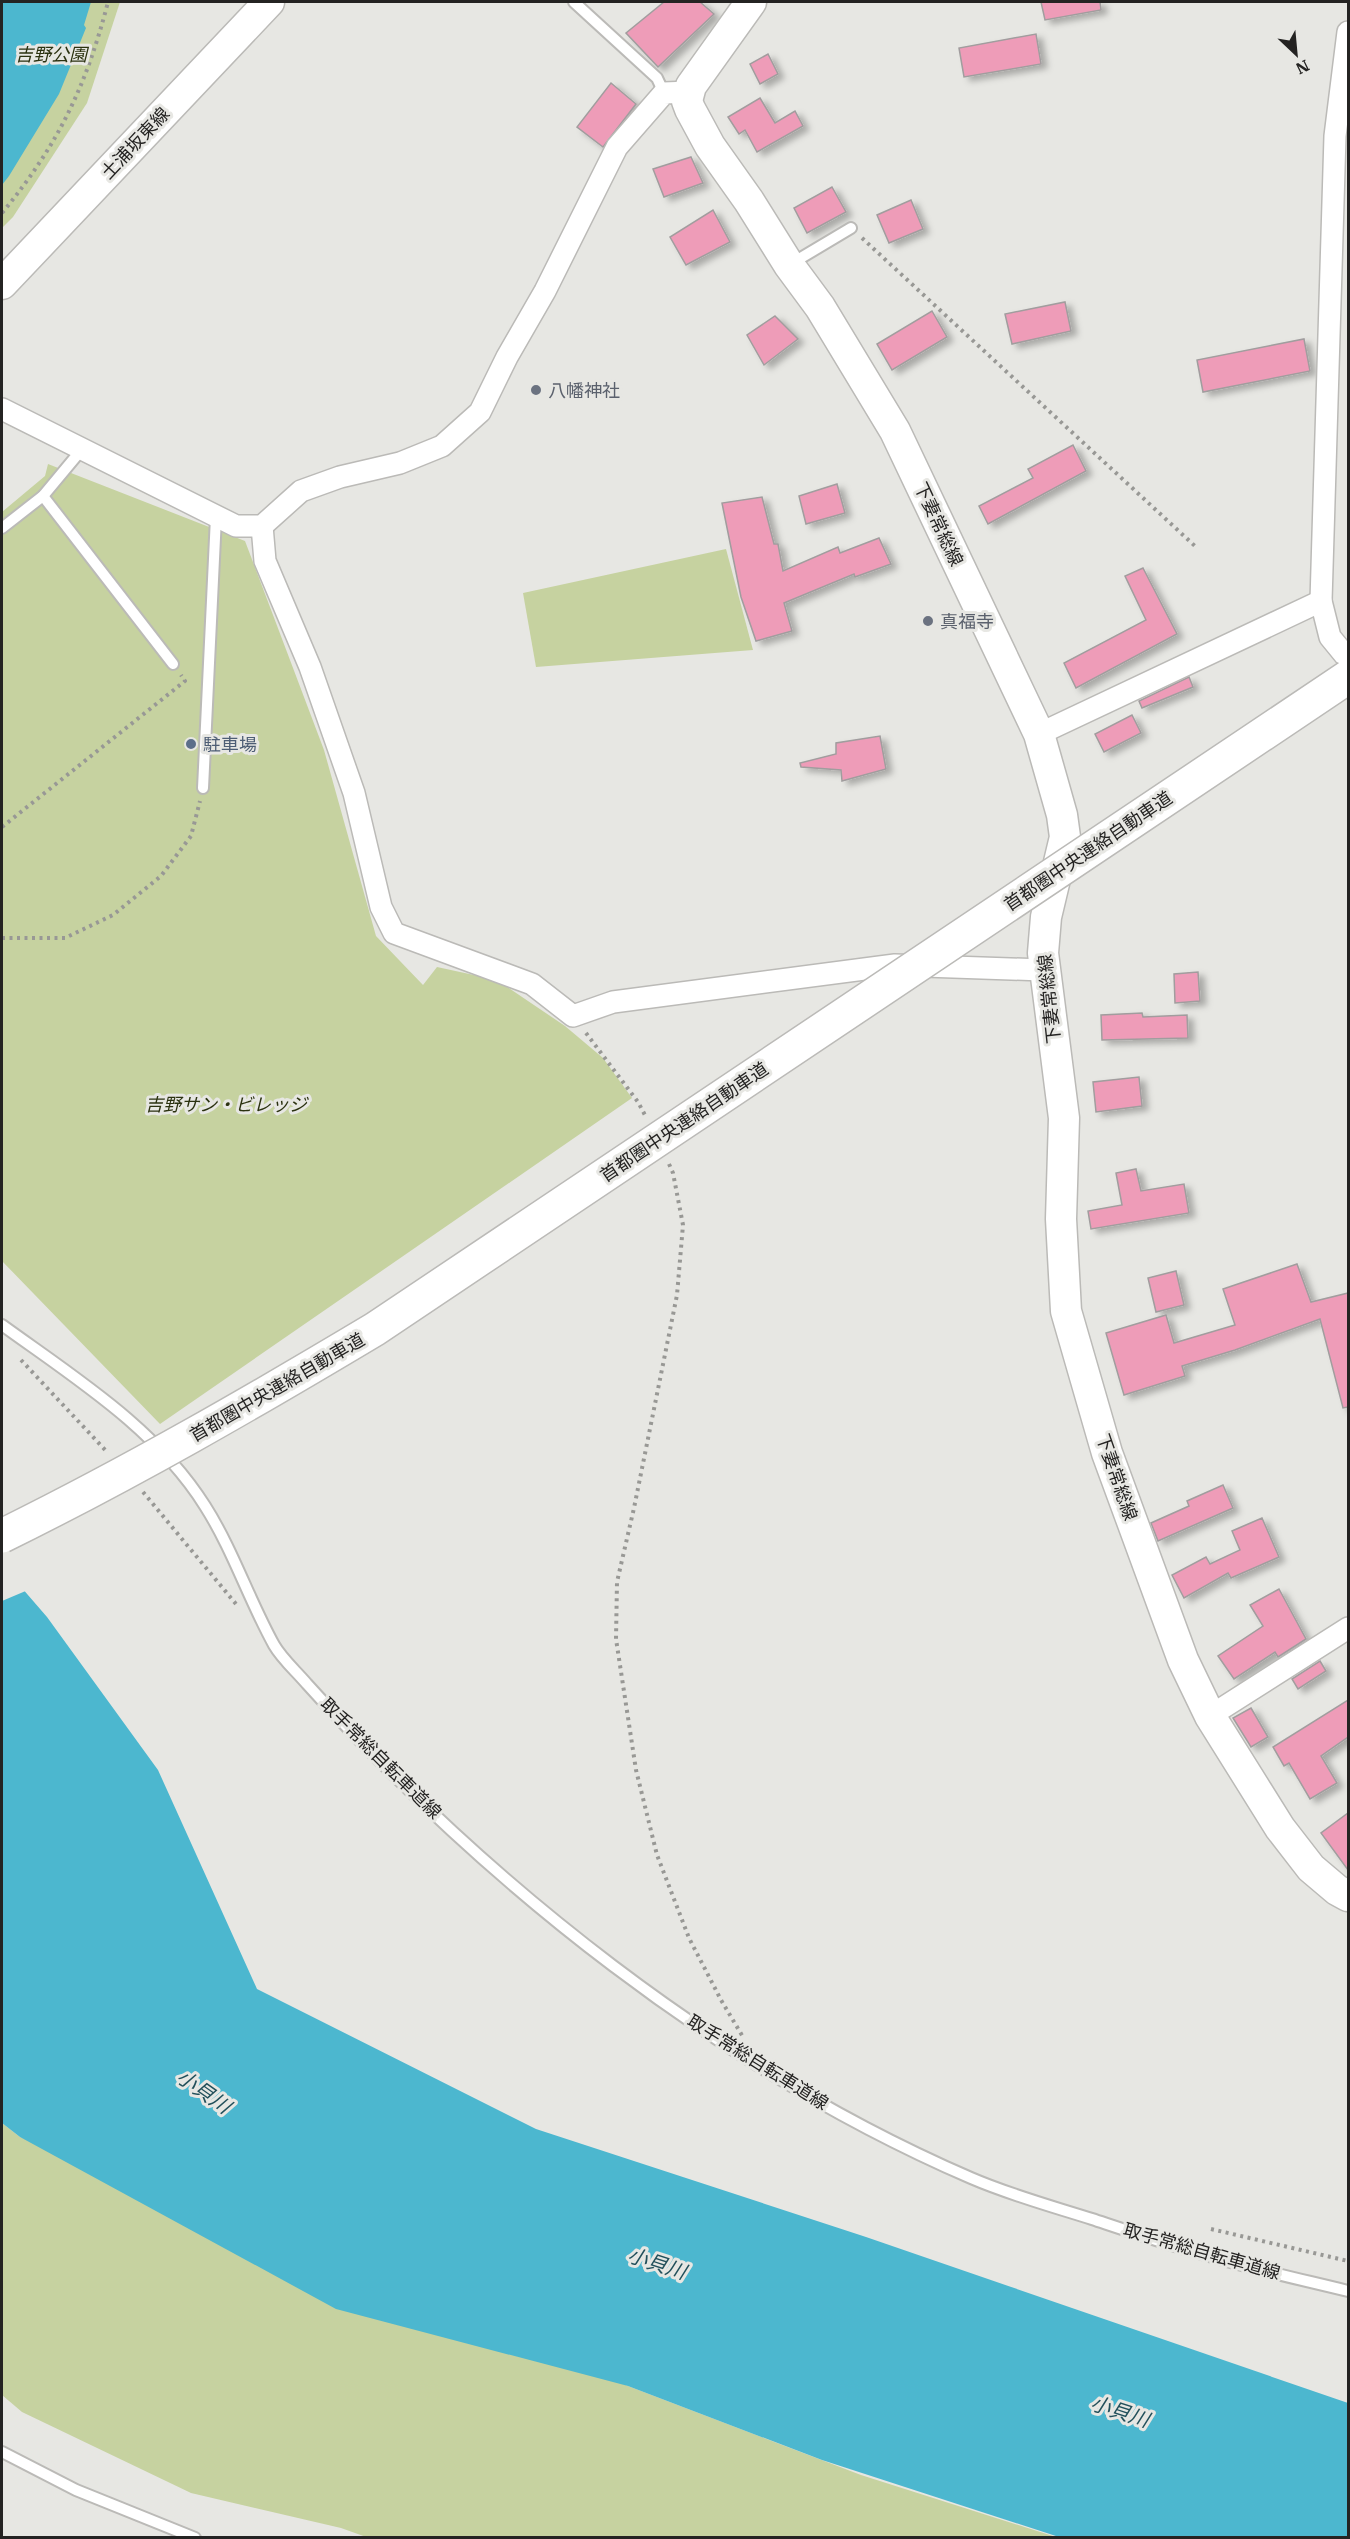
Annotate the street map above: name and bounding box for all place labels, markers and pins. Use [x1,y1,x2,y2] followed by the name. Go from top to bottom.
[548,379,620,402] place label: 八幡神社
[529,383,543,397] marker: 八幡神社
[940,610,994,633] place label: 真福寺
[921,614,935,628] marker: 真福寺
[203,733,257,756] place label: 駐車場
[184,737,198,751] marker: 駐車場

